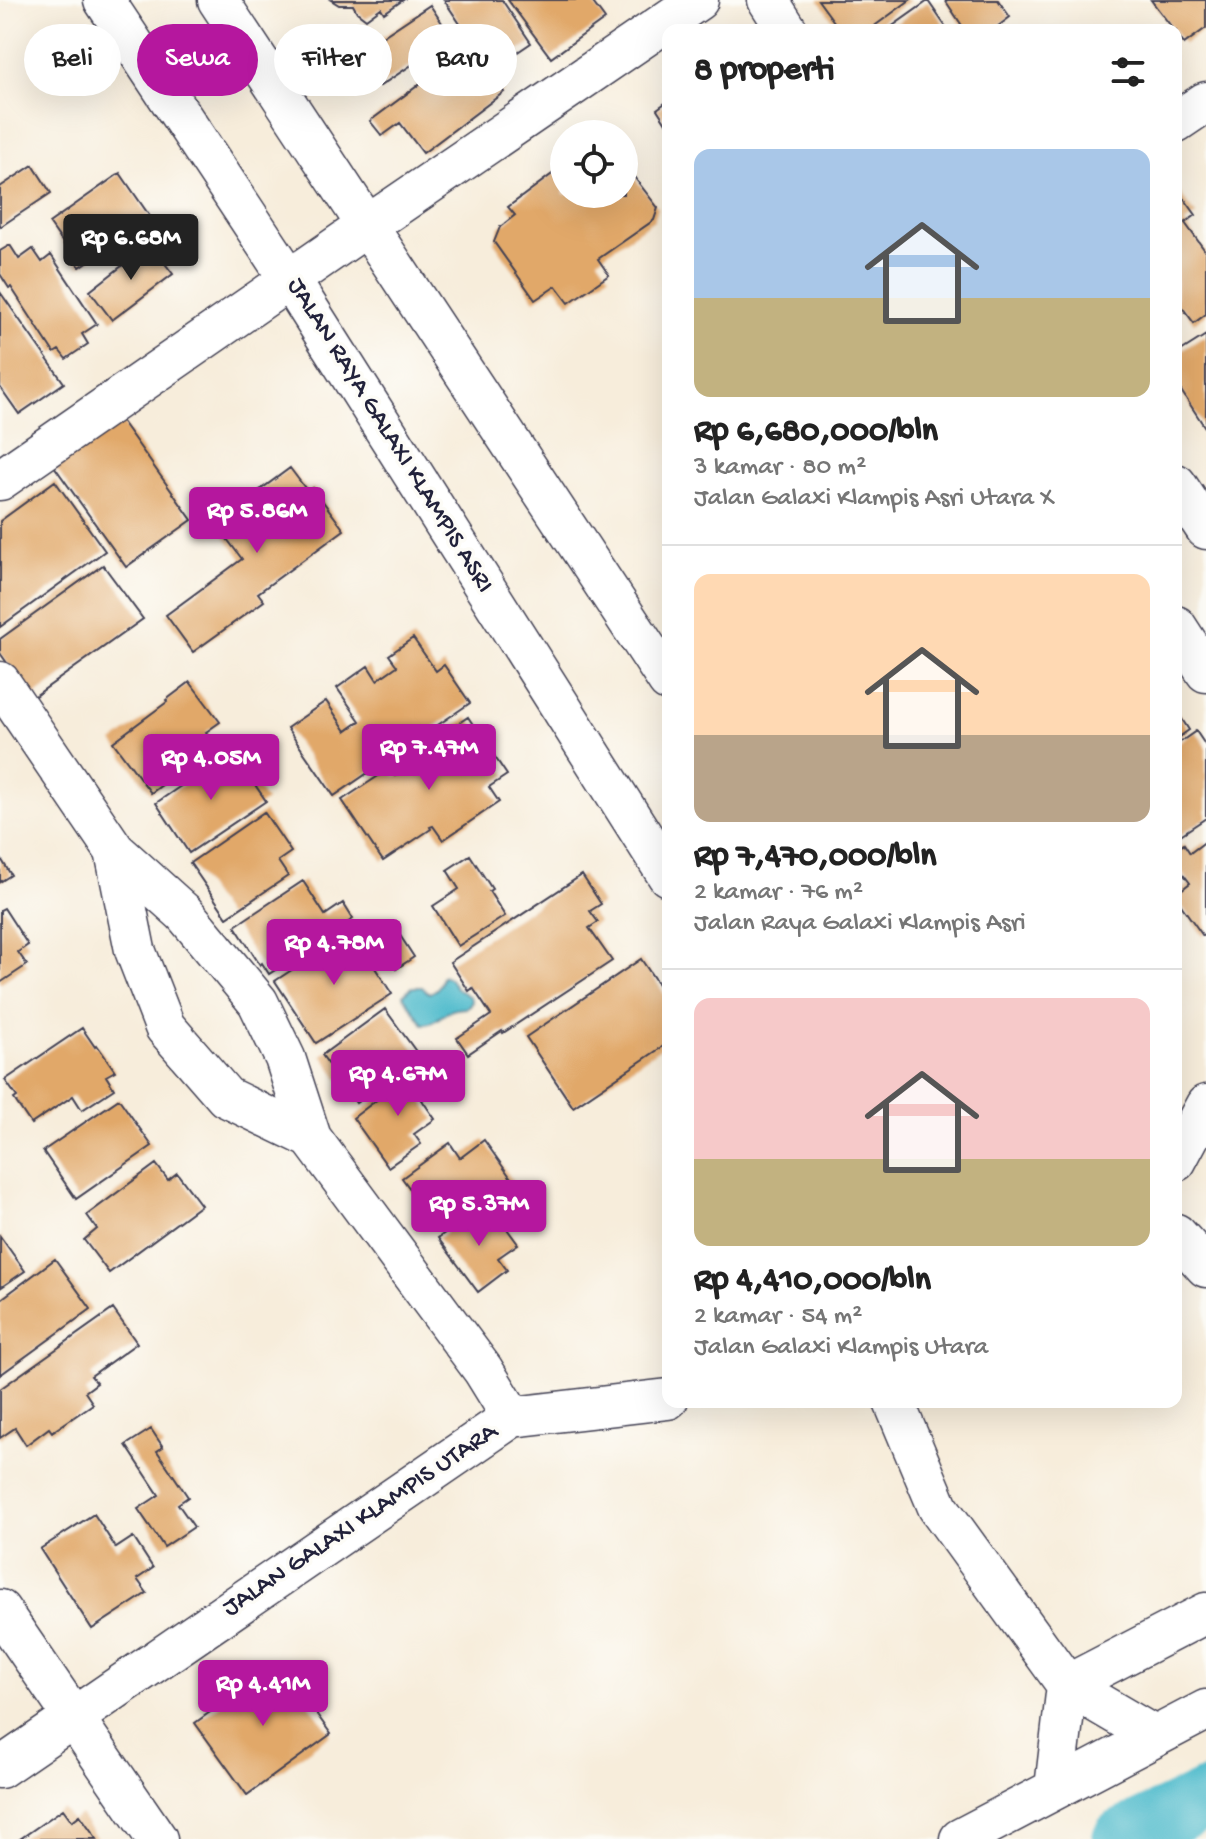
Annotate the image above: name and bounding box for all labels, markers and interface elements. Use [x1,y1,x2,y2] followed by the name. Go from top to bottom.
[24,24,121,96] chip: Beli
[137,24,258,96] chip: Sewa
[274,24,392,96] chip: Filter
[408,24,517,96] chip: Baru
[1106,50,1150,94] icon: filters
[694,52,835,92] text: 8 properti
[550,120,638,208] map controls
[550,120,638,208] button: locate
[850,201,994,345] icon: home
[48,214,214,282] pin: Rp 6.68M
[81,224,181,255] text: Rp 6.68M
[279,273,499,599] street label: JALAN RAYA GALAXI KLAMPIS ASRI
[694,413,938,453] text: Rp 6,680,000/bln
[694,453,866,484] text: 3 kamar · 80 m²
[694,484,1054,515] text: Jalan Galaxi Klampis Asri Utara X
[174,487,340,555] pin: Rp 5.86M
[207,497,307,528] text: Rp 5.86M
[850,626,994,770] icon: home
[346,724,512,792] pin: Rp 7.47M
[128,734,294,802] pin: Rp 4.05M
[380,734,478,765] text: Rp 7.47M
[161,744,261,775] text: Rp 4.05M
[694,838,936,878] text: Rp 7,470,000/bln
[694,878,863,909] text: 2 kamar · 76 m²
[694,909,1026,940] text: Jalan Raya Galaxi Klampis Asri
[251,919,417,987] pin: Rp 4.78M
[285,929,383,960] text: Rp 4.78M
[315,1050,481,1118] pin: Rp 4.67M
[850,1050,994,1194] icon: home
[349,1060,447,1091] text: Rp 4.67M
[396,1180,562,1248] pin: Rp 5.37M
[429,1190,529,1221] text: Rp 5.37M
[694,1262,931,1302] text: Rp 4,410,000/bln
[694,1302,862,1333] text: 2 kamar · 54 m²
[694,1333,988,1364] text: Jalan Galaxi Klampis Utara
[218,1416,506,1625] street label: JALAN GALAXI KLAMPIS UTARA
[180,1660,346,1728] pin: Rp 4.41M
[216,1670,310,1701] text: Rp 4.41M

